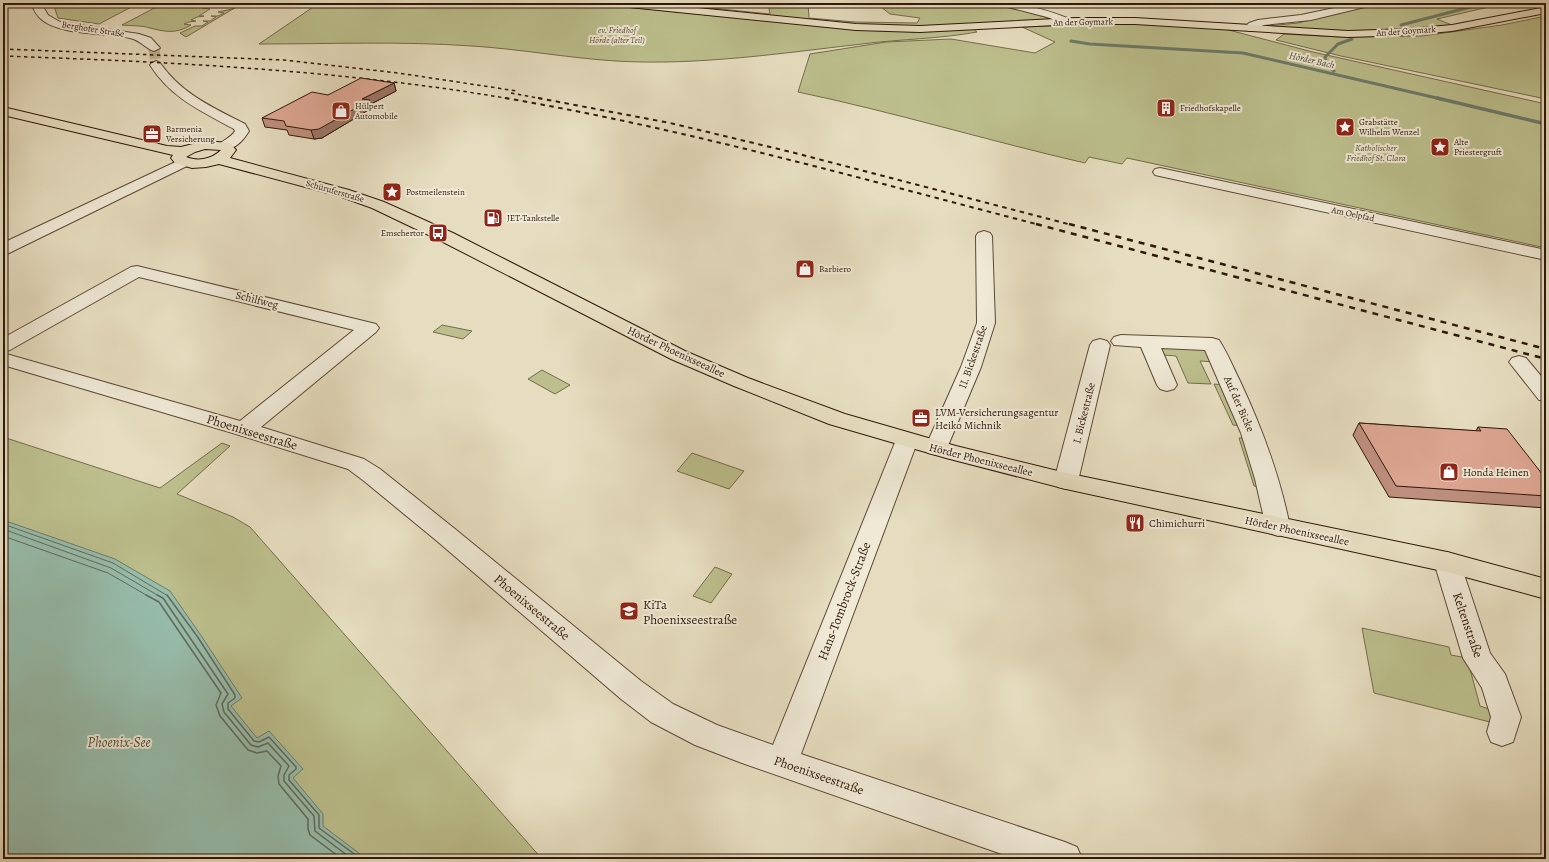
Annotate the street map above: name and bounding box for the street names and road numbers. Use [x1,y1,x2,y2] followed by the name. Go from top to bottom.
[1052,15,1113,29] street label: An der Goymark
[61,18,125,40] street label: Berghofer Straße
[1375,23,1437,39] street label: An der Goymark
[304,177,366,205] street label: Schüruferstraße
[1330,203,1376,224] street label: Am Oelpfad
[234,287,280,313] street label: Schilfweg
[625,323,727,381] street label: Hörder Phoenixseeallee
[955,323,991,391] street label: II. Bickestraße
[1220,373,1258,434] street label: Auf der Bicke
[1069,381,1099,445] street label: I. Bickestraße
[204,410,300,454] street label: Phoenixseestraße
[928,440,1034,480] street label: Hörder Phoenixseeallee
[1243,513,1351,549] street label: Hörder Phoenixseeallee
[814,539,875,663] street label: Hans-Tombrock-Straße
[490,570,574,644] street label: Phoenixseestraße
[1449,590,1487,660] street label: Keltenstraße
[772,752,866,798] street label: Phoenixseestraße

